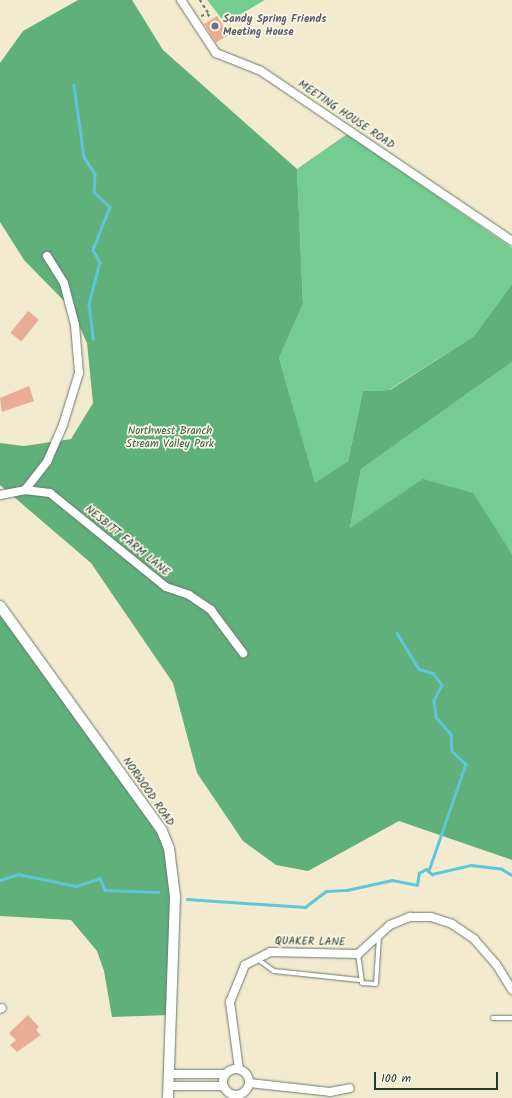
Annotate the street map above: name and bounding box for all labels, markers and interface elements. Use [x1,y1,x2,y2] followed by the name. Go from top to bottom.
[223,13,326,39] place label: Sandy Spring Friends Meeting House
[210,21,220,31] marker: Sandy Spring Friends Meeting House
[295,78,397,152] street label: MEETING HOUSE ROAD
[126,425,214,451] park label: Northwest Branch Stream Valley Park
[82,503,172,579] street label: NESBITT FARM LANE
[119,755,177,829] street label: NORWOOD ROAD
[275,935,345,949] street label: QUAKER LANE
[376,1064,500,1090] scale bar
[381,1069,411,1088] text: 100 m

